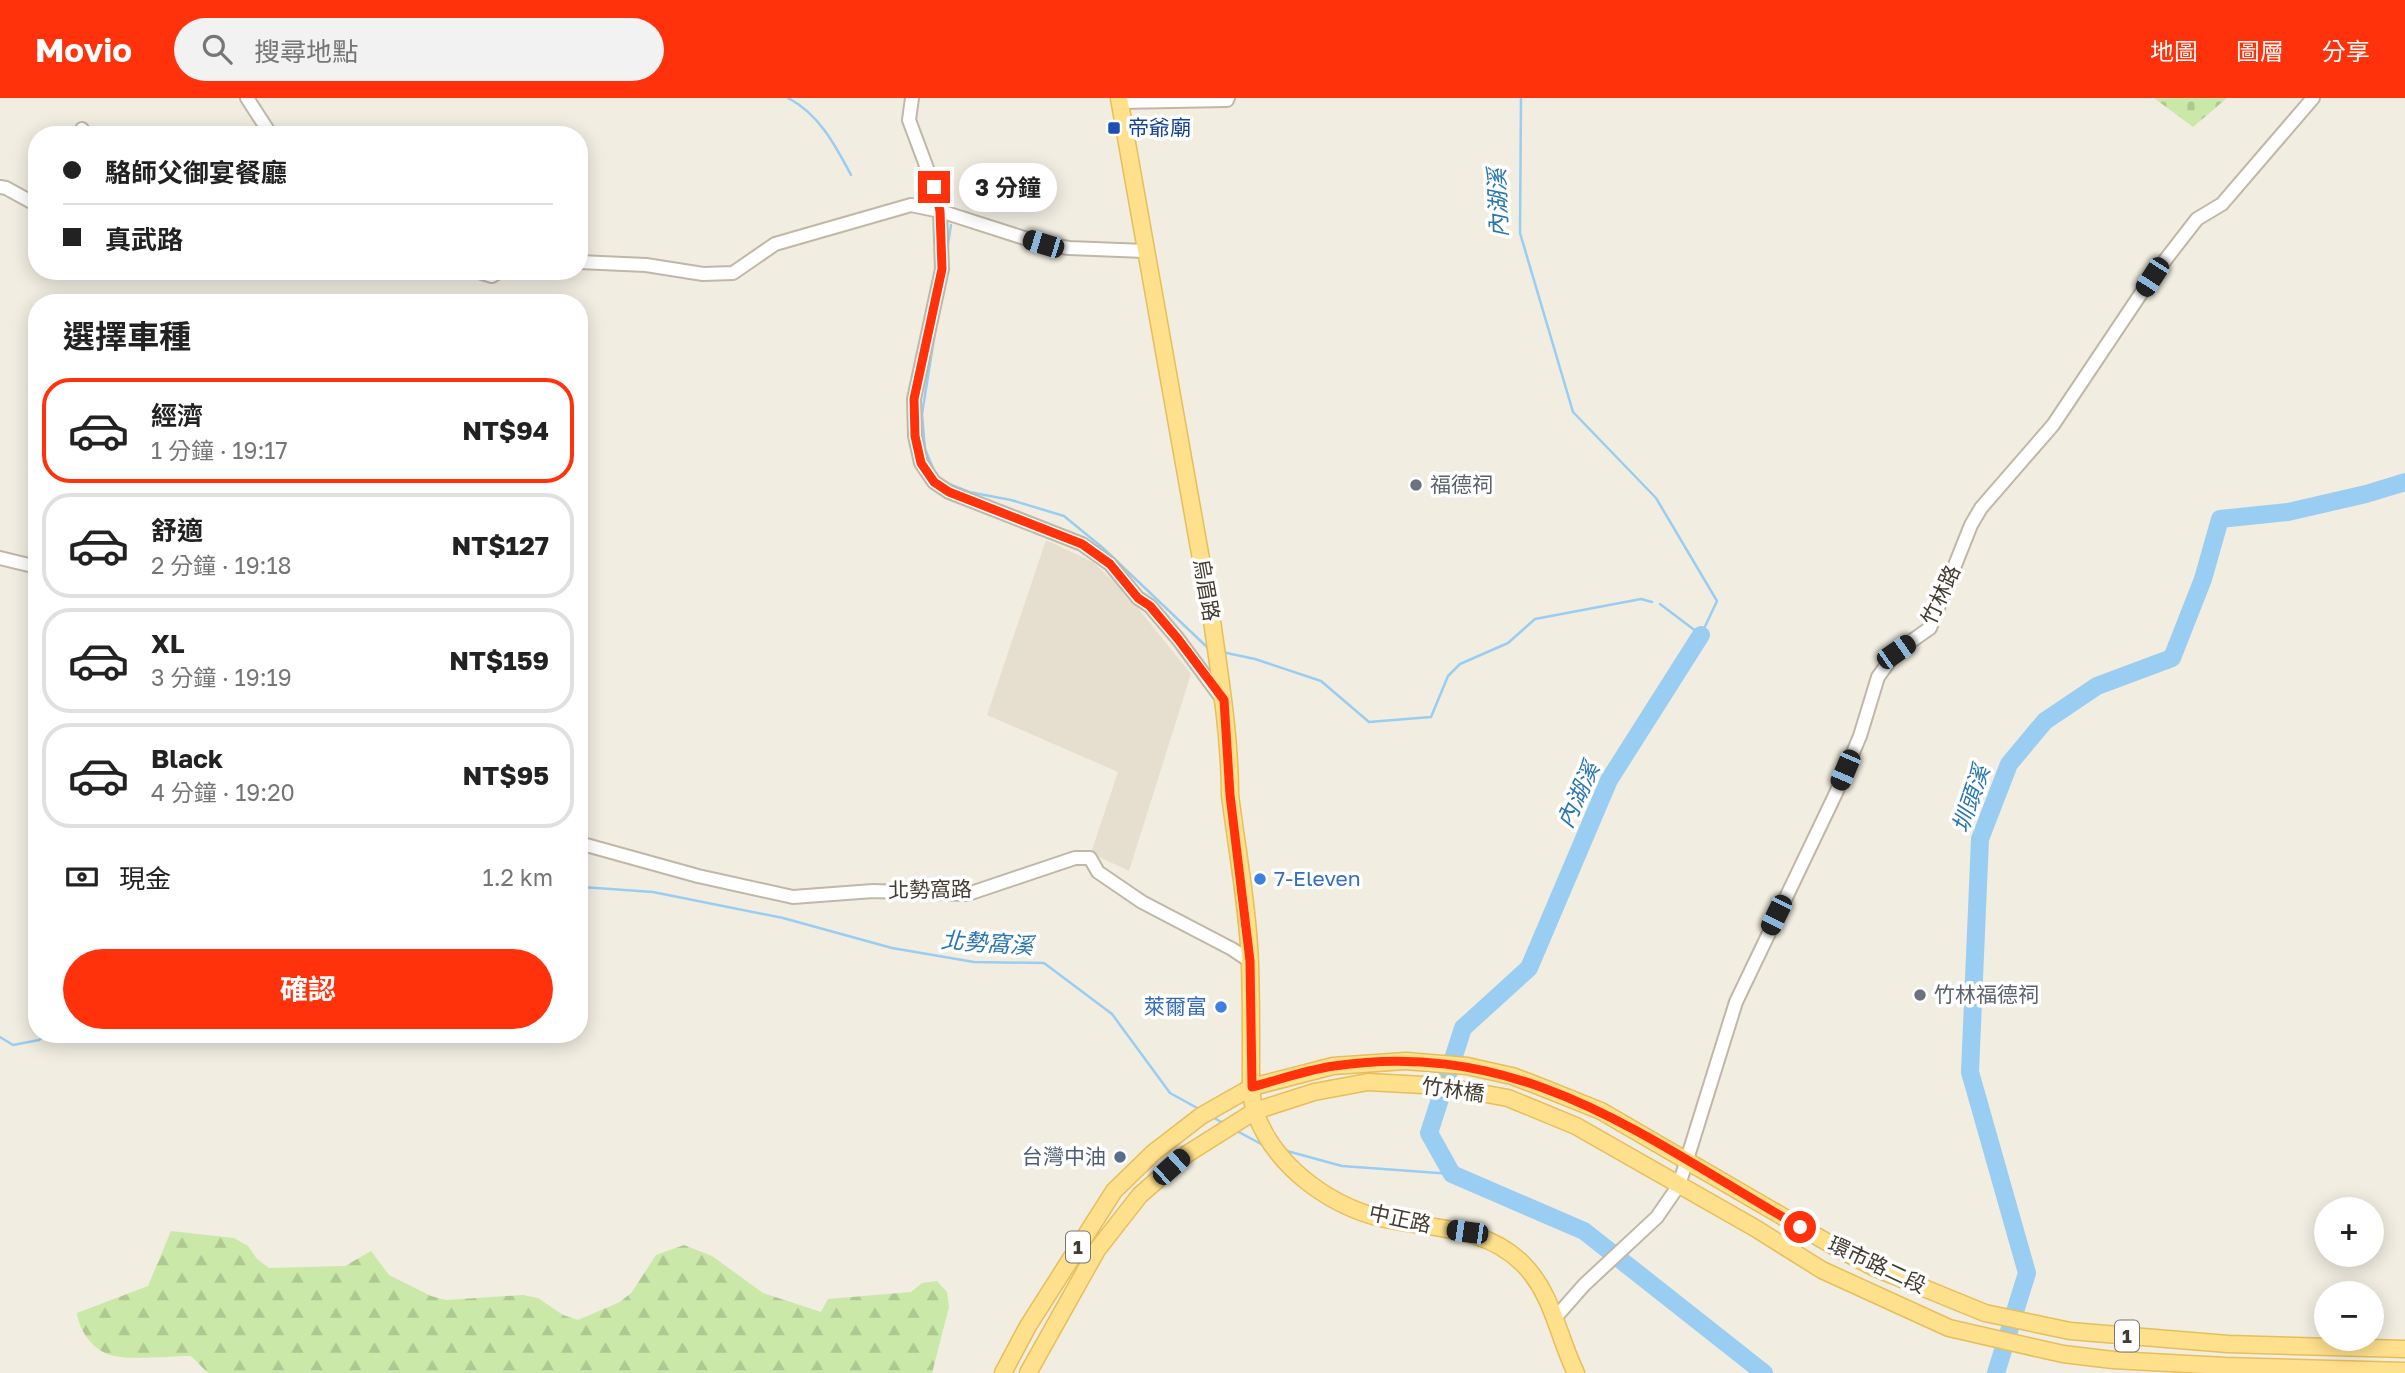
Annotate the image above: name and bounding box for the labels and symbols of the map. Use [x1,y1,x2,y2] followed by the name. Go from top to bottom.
[1128,114,1191,140] place label: 帝爺廟
[1106,120,1122,136] marker: 帝爺廟
[958,162,1056,212] callout: 3 分鐘
[1482,165,1512,238] water label: 內湖溪
[918,171,950,203] route end
[1020,228,1067,260] car
[2132,254,2173,300] car
[1430,471,1493,497] place label: 福德祠
[1408,477,1424,493] marker: 福德祠
[1189,557,1225,623] street label: 烏眉路
[1915,561,1965,629] street label: 竹林路
[1873,631,1920,673] car
[1828,747,1863,793] car
[1550,755,1606,832] water label: 內湖溪
[1946,759,1996,836] water label: 圳頭溪
[1274,865,1361,891] place label: 7-Eleven
[1252,871,1268,887] marker: 7-Eleven
[888,875,972,903] street label: 北勢窩路
[1758,892,1795,938] car
[940,925,1037,959] water label: 北勢窩溪
[1934,981,2039,1007] place label: 竹林福德祠
[1912,987,1928,1003] marker: 竹林福德祠
[1144,993,1207,1019] place label: 萊爾富
[1213,999,1229,1015] marker: 萊爾富
[1420,1072,1486,1106] street label: 竹林橋
[1022,1143,1106,1169] place label: 台灣中油
[1149,1145,1194,1189] car
[1112,1149,1128,1165] marker: 台灣中油
[1367,1199,1434,1237] street label: 中正路
[1784,1211,1816,1243] route start
[1445,1219,1490,1245] car
[1824,1230,1930,1298] street label: 環市路二段
[1066,1232,1090,1262] road number: 1
[2115,1320,2139,1352] road number: 1

